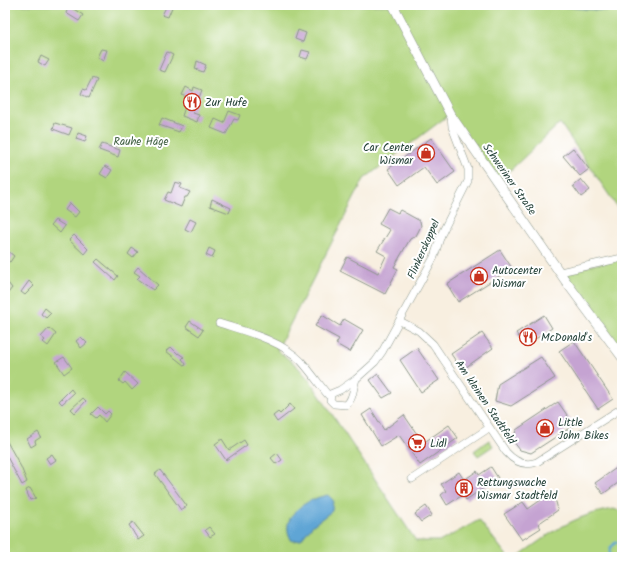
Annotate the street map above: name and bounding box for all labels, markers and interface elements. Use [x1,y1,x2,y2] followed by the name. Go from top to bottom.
[182,92,202,112] restaurant icon: Zur Hufe
[205,94,247,112] place label: Zur Hufe
[114,133,168,151] park label: Rauhe Häge
[363,139,414,170] place label: Car Center Wismar
[478,140,541,219] street label: Schweriner Straße
[416,143,436,163] shop icon: Car Center Wismar
[403,216,445,282] street label: Flinkerskoppel
[492,262,543,293] place label: Autocenter Wismar
[469,266,489,286] shop icon: Autocenter Wismar
[518,327,538,347] restaurant icon: McDonald's
[541,329,592,347] place label: McDonald's
[450,357,520,449] street label: Am kleinen Stadtfeld
[558,414,609,445] place label: Little John Bikes
[535,418,555,438] shop icon: Little John Bikes
[407,433,427,453] supermarket icon: Lidl
[430,435,447,453] place label: Lidl
[477,474,558,505] place label: Rettungswache Wismar Stadtfeld
[454,478,474,498] building icon: Rettungswache Wismar Stadtfeld

